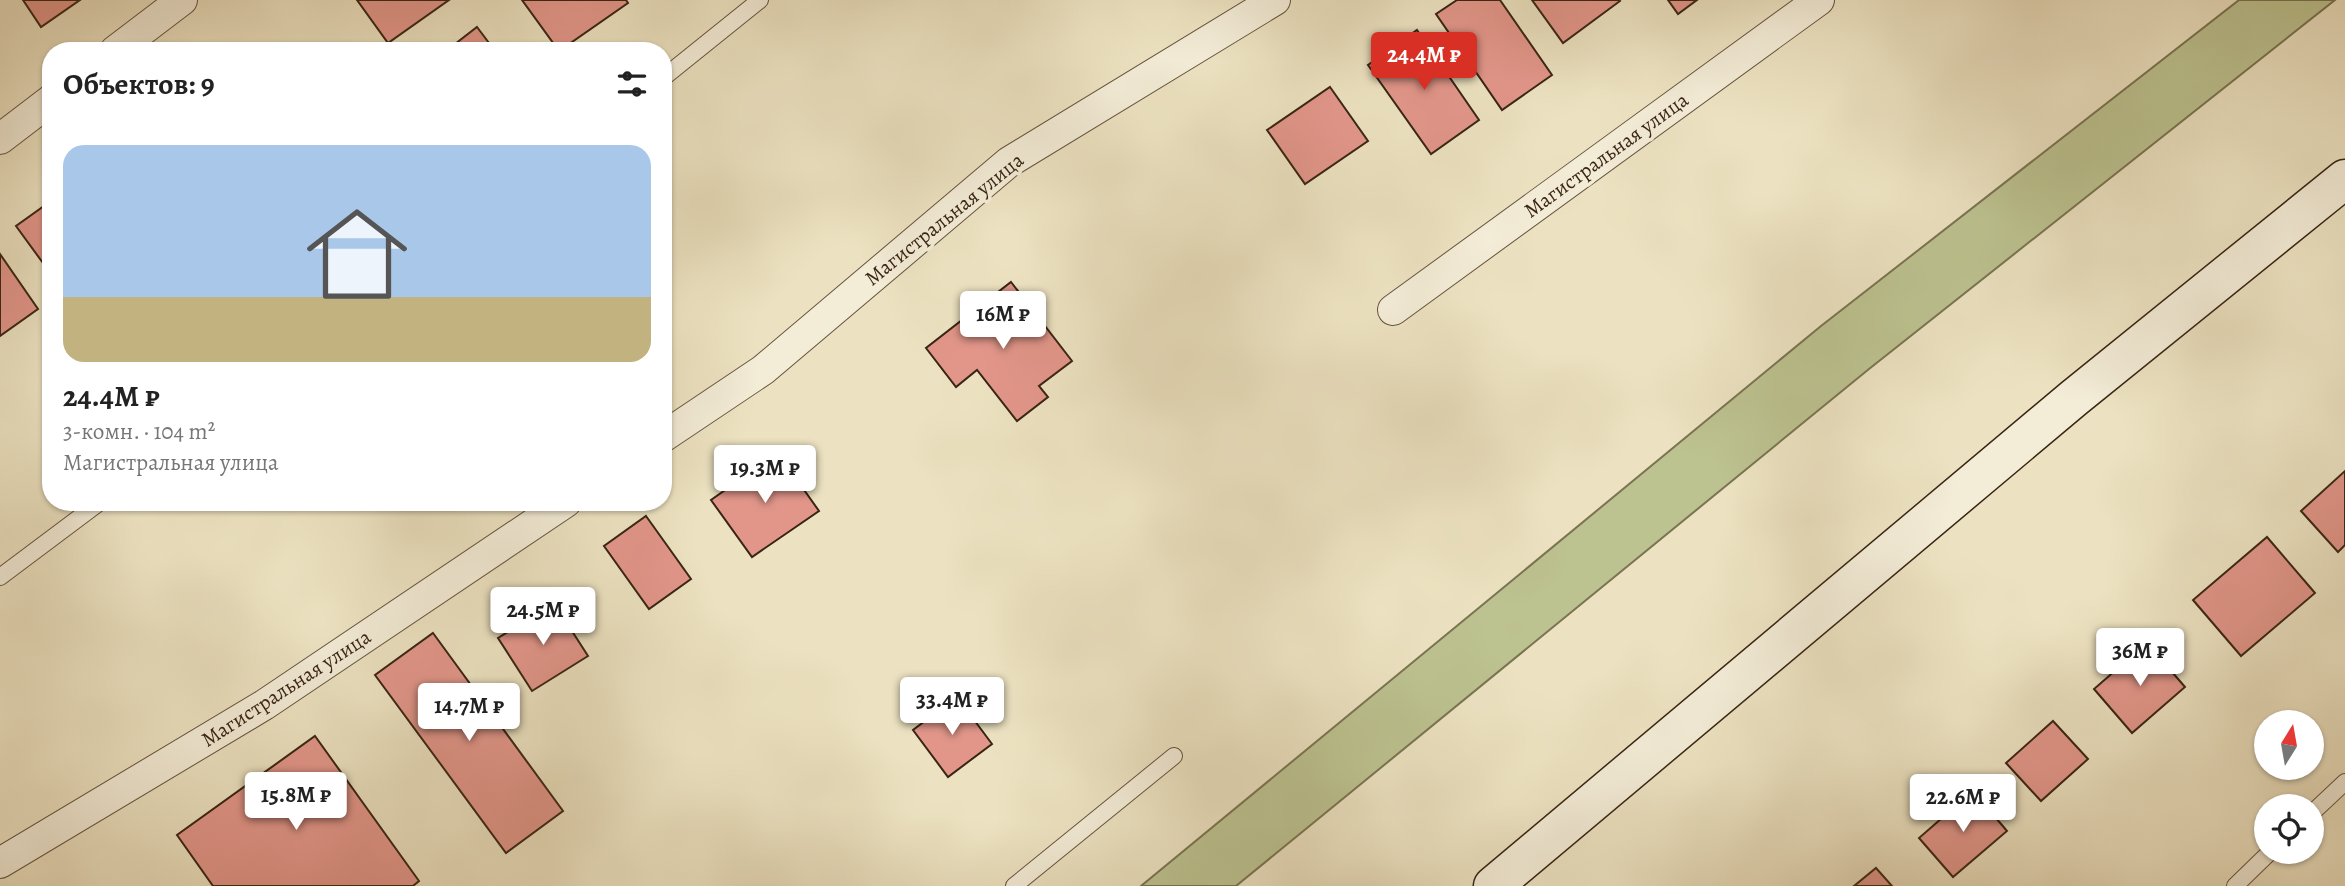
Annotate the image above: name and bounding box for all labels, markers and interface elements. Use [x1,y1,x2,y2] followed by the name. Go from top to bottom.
[1359,32,1489,92] pin: 24.4M ₽
[1387,39,1461,70] text: 24.4M ₽
[63,64,215,104] text: Объектов: 9
[613,65,651,103] icon: filters
[1518,86,1694,224] street label: Магистральная улица
[859,146,1030,292] street label: Магистральная улица
[294,191,420,317] icon: home
[954,292,1052,351] pin: 16M ₽
[976,298,1030,329] text: 16M ₽
[63,376,160,416] text: 24.4M ₽
[63,416,215,447] text: 3-комн. · 104 m²
[700,446,830,505] pin: 19.3M ₽
[63,447,279,478] text: Магистральная улица
[730,452,800,483] text: 19.3M ₽
[478,588,608,647] pin: 24.5M ₽
[506,594,580,625] text: 24.5M ₽
[196,622,376,753] street label: Магистральная улица
[2091,628,2189,688] pin: 36M ₽
[2112,635,2168,666] text: 36M ₽
[887,678,1017,737] pin: 33.4M ₽
[404,684,534,743] pin: 14.7M ₽
[916,684,988,715] text: 33.4M ₽
[434,690,504,721] text: 14.7M ₽
[2254,710,2324,780] north arrow
[2254,710,2324,864] map controls
[231,772,361,832] pin: 15.8M ₽
[1898,774,2028,834] pin: 22.6M ₽
[261,779,331,810] text: 15.8M ₽
[1926,781,2000,812] text: 22.6M ₽
[2254,794,2324,864] button: locate

